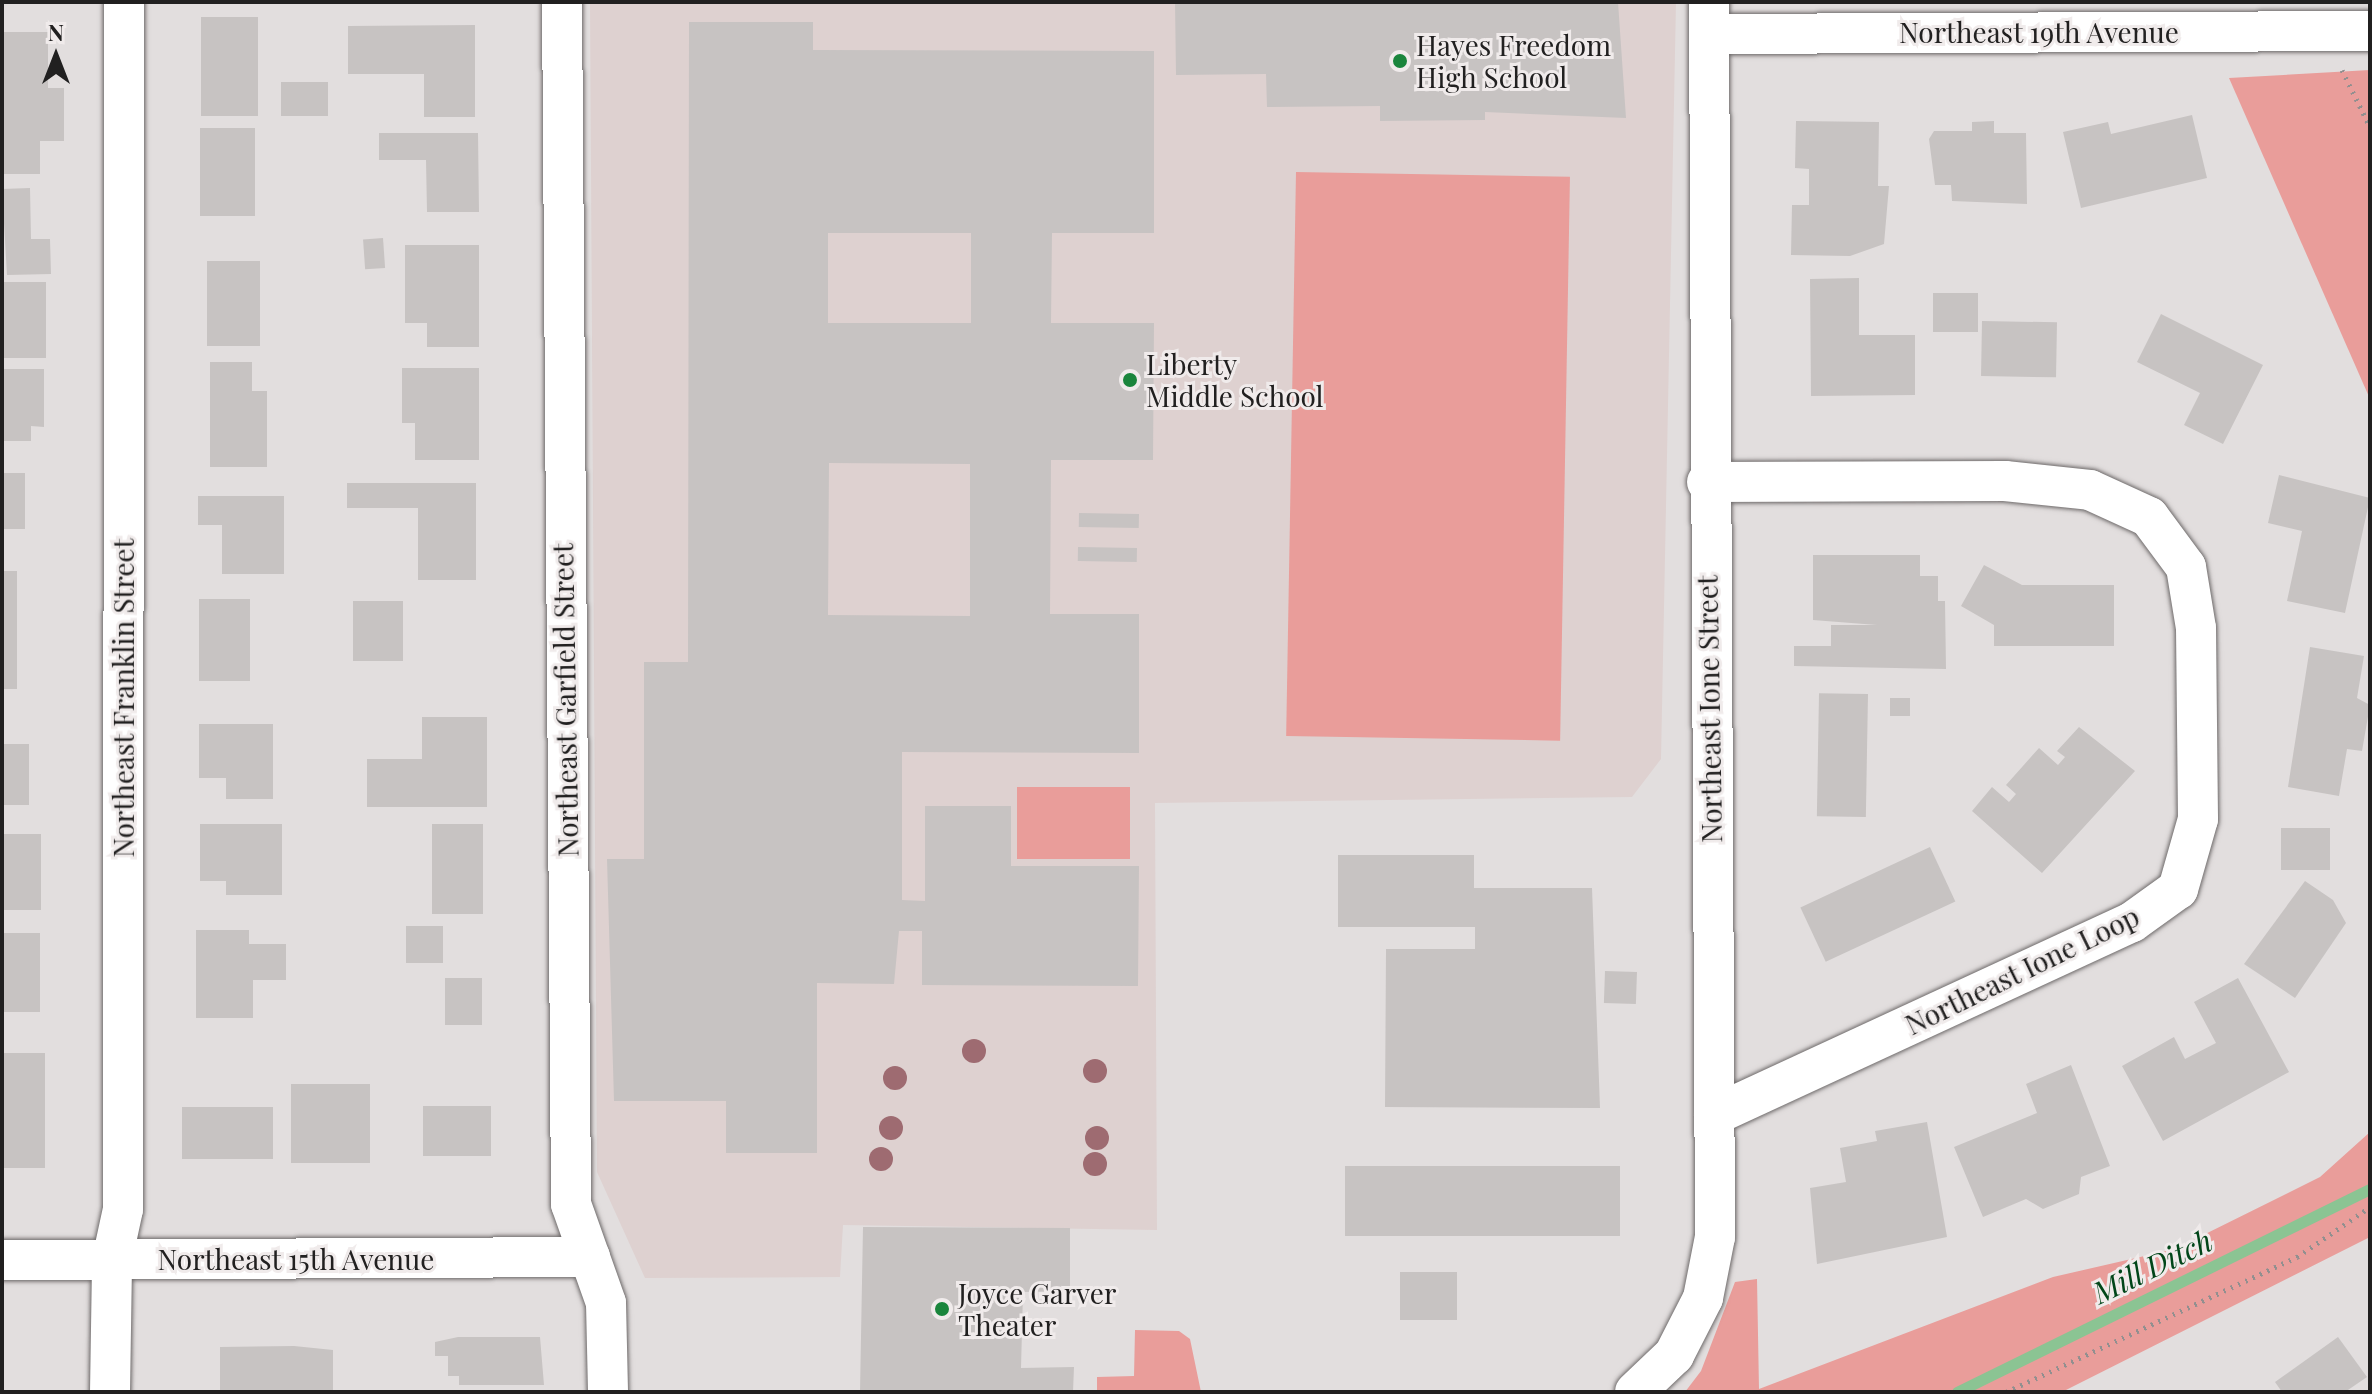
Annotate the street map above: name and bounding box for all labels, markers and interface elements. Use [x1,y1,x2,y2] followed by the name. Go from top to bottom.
[1898,15,2180,49] street label: Northeast 19th Avenue
[16,16,96,96] north arrow
[48,17,64,47] text: N
[1416,28,1611,94] place label: Hayes Freedom High School
[1391,52,1409,70] marker: Hayes Freedom High School
[1146,347,1324,413] place label: Liberty Middle School
[1121,371,1139,389] marker: Liberty Middle School
[106,538,140,858] street label: Northeast Franklin Street
[545,542,585,858] street label: Northeast Garfield Street
[1690,575,1728,843] street label: Northeast Ione Street
[1899,899,2145,1041] street label: Northeast Ione Loop
[2086,1221,2218,1311] water label: Mill Ditch
[157,1242,435,1276] street label: Northeast 15th Avenue
[958,1276,1116,1342] place label: Joyce Garver Theater
[933,1300,951,1318] marker: Joyce Garver Theater

